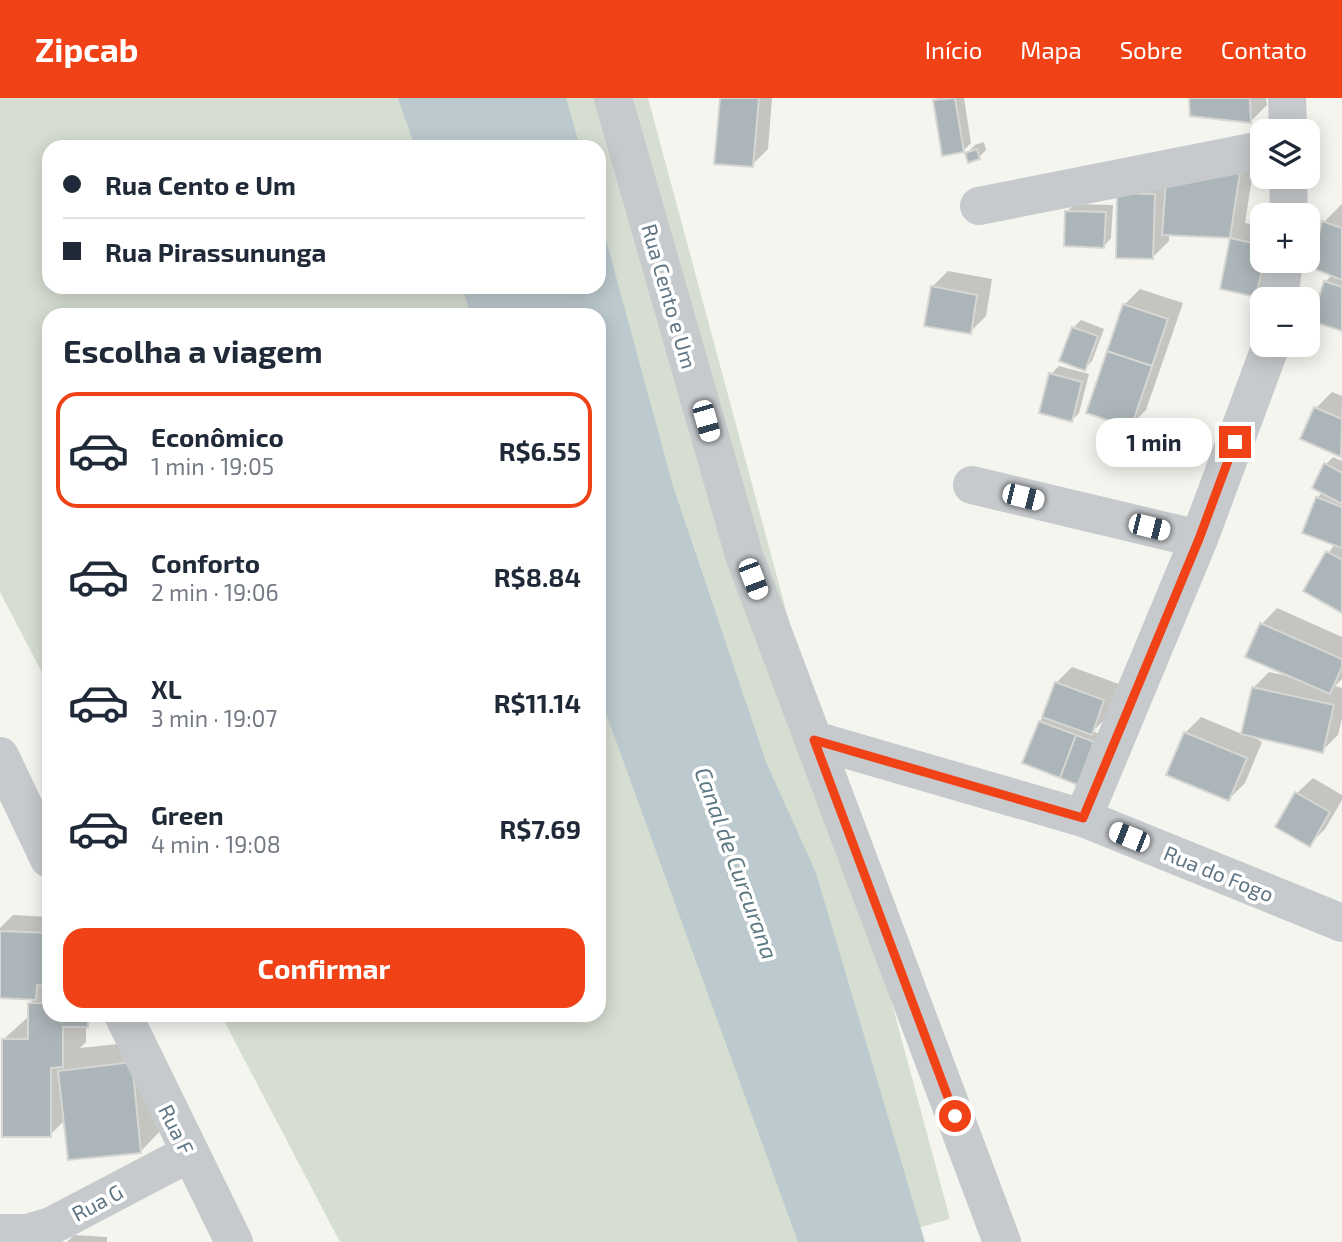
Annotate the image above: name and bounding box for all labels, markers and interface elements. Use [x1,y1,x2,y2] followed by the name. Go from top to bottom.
[35,29,138,69] text: Zipcab
[925,35,982,64] text: Início
[1020,35,1082,64] text: Mapa
[1120,35,1183,64] text: Sobre
[1221,35,1307,64] text: Contato
[1250,119,1320,357] map controls
[1250,119,1320,189] button: layers
[105,169,296,200] text: Rua Cento e Um
[1250,203,1320,273] button: +
[637,221,703,371] street label: Rua Cento e Um
[105,236,326,267] text: Rua Pirassununga
[1250,287,1320,357] button: −
[63,331,323,369] text: Escolha a viagem
[691,398,722,444] car
[1095,418,1210,466] callout: 1 min
[67,419,130,482] icon: car
[151,421,284,452] text: Econômico
[1219,426,1251,458] route end
[1126,428,1182,456] text: 1 min
[499,435,581,466] text: R$6.55
[151,452,274,480] text: 1 min · 19:05
[1001,482,1046,512] car
[1127,512,1172,542] car
[67,545,130,608] icon: car
[151,547,260,578] text: Conforto
[736,556,771,602] car
[494,561,581,592] text: R$8.84
[151,578,279,606] text: 2 min · 19:06
[67,671,130,734] icon: car
[151,673,182,704] text: XL
[494,687,581,718] text: R$11.14
[151,704,277,732] text: 3 min · 19:07
[689,763,785,963] water label: Canal de Curcurana
[67,797,130,860] icon: car
[151,799,224,830] text: Green
[499,813,581,844] text: R$7.69
[1106,819,1153,855] car
[151,830,281,858] text: 4 min · 19:08
[1160,840,1278,906] street label: Rua do Fogo
[63,928,585,1008] button: Confirmar
[154,1100,200,1158] street label: Rua F
[939,1100,971,1132] route start
[67,1178,127,1226] street label: Rua G

